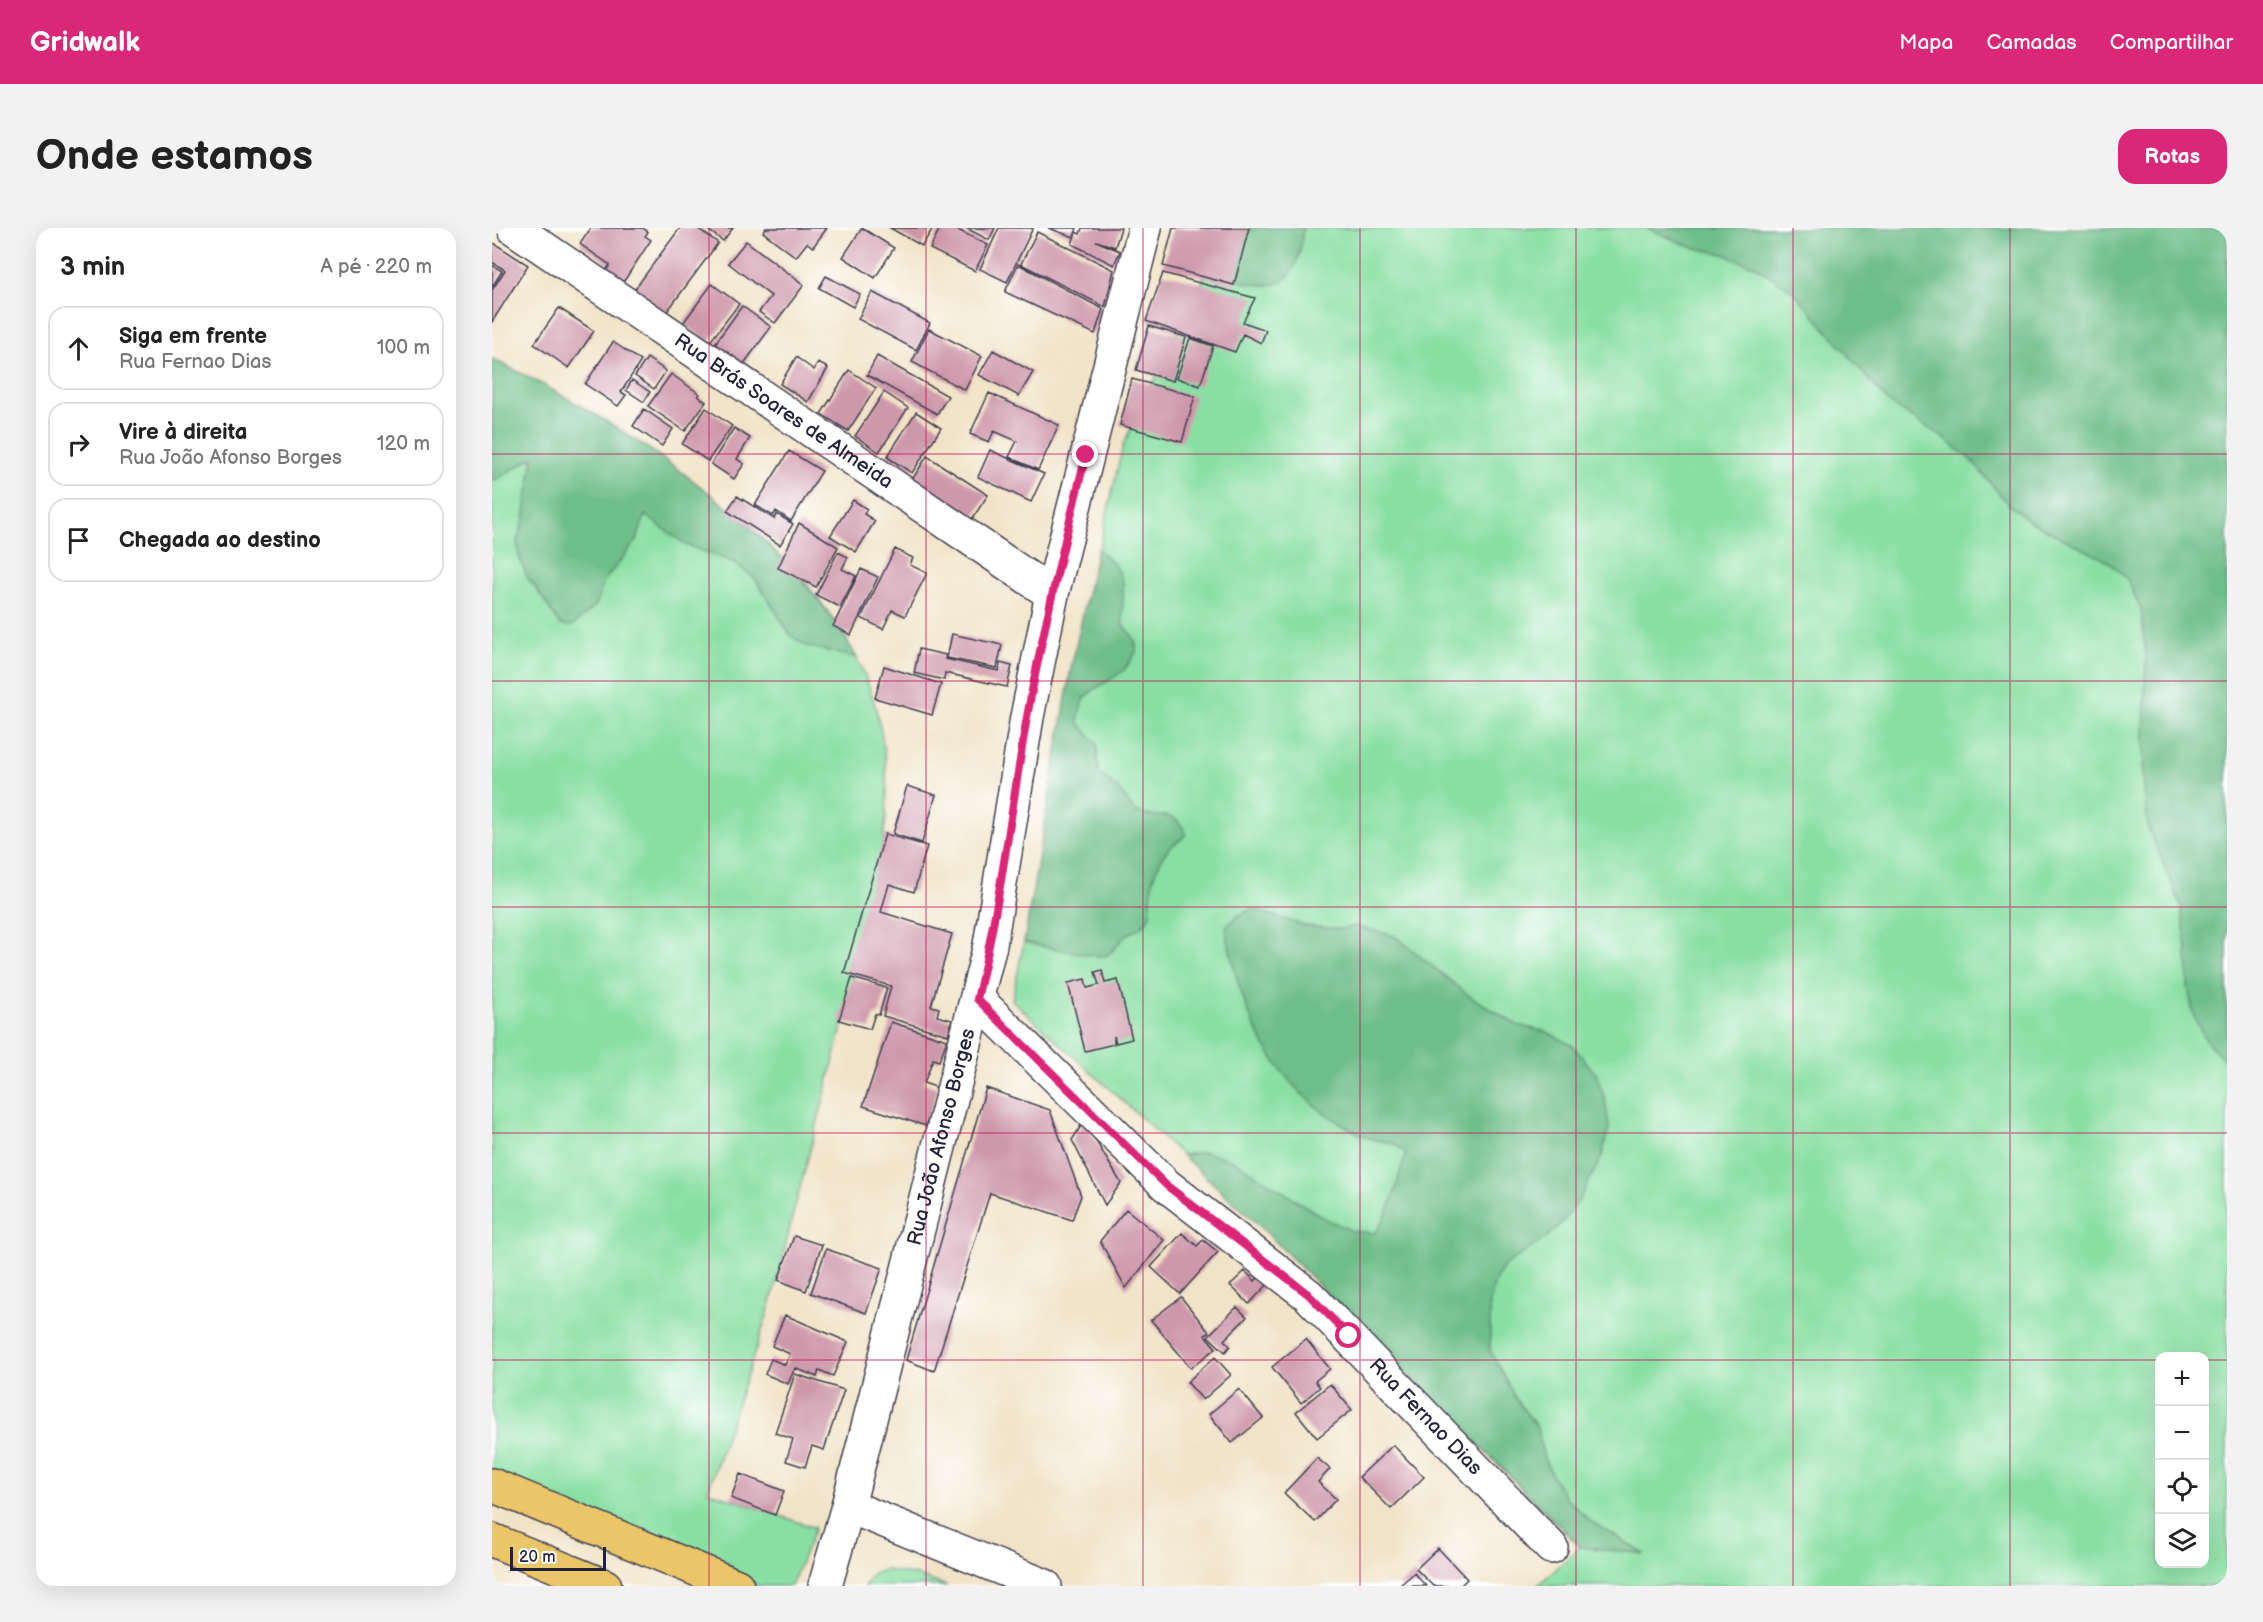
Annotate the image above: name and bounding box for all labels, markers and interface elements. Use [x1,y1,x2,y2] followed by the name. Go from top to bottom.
[30,26,140,59] text: Gridwalk
[1899,30,1953,55] text: Mapa
[1986,30,2077,55] text: Camadas
[2110,30,2233,55] text: Compartilhar
[2118,129,2227,184] button: Rotas
[36,131,313,182] text: Onde estamos
[60,252,125,283] text: 3 min
[320,255,432,279] text: A pé · 220 m
[119,323,267,350] text: Siga em frente
[670,329,897,494] street label: Rua Brás Soares de Almeida
[62,332,95,365] icon: ahead
[377,336,430,360] text: 100 m
[119,350,271,374] text: Rua Fernao Dias
[119,419,247,446] text: Vire à direita
[62,428,95,461] icon: right
[377,432,430,456] text: 120 m
[1072,441,1098,467] route end
[119,446,342,470] text: Rua João Afonso Borges
[62,524,95,557] icon: arrive
[119,527,321,554] text: Chegada ao destino
[902,1026,980,1248] street label: Rua João Afonso Borges
[1335,1322,1361,1348] route start
[2155,1352,2209,1568] map controls
[2155,1352,2209,1406] button: +
[1364,1354,1487,1480] street label: Rua Fernao Dias
[2155,1406,2209,1460] button: −
[2155,1460,2209,1514] button: locate
[2155,1514,2209,1568] button: layers
[510,1544,606,1572] scale bar
[519,1548,555,1567] text: 20 m

